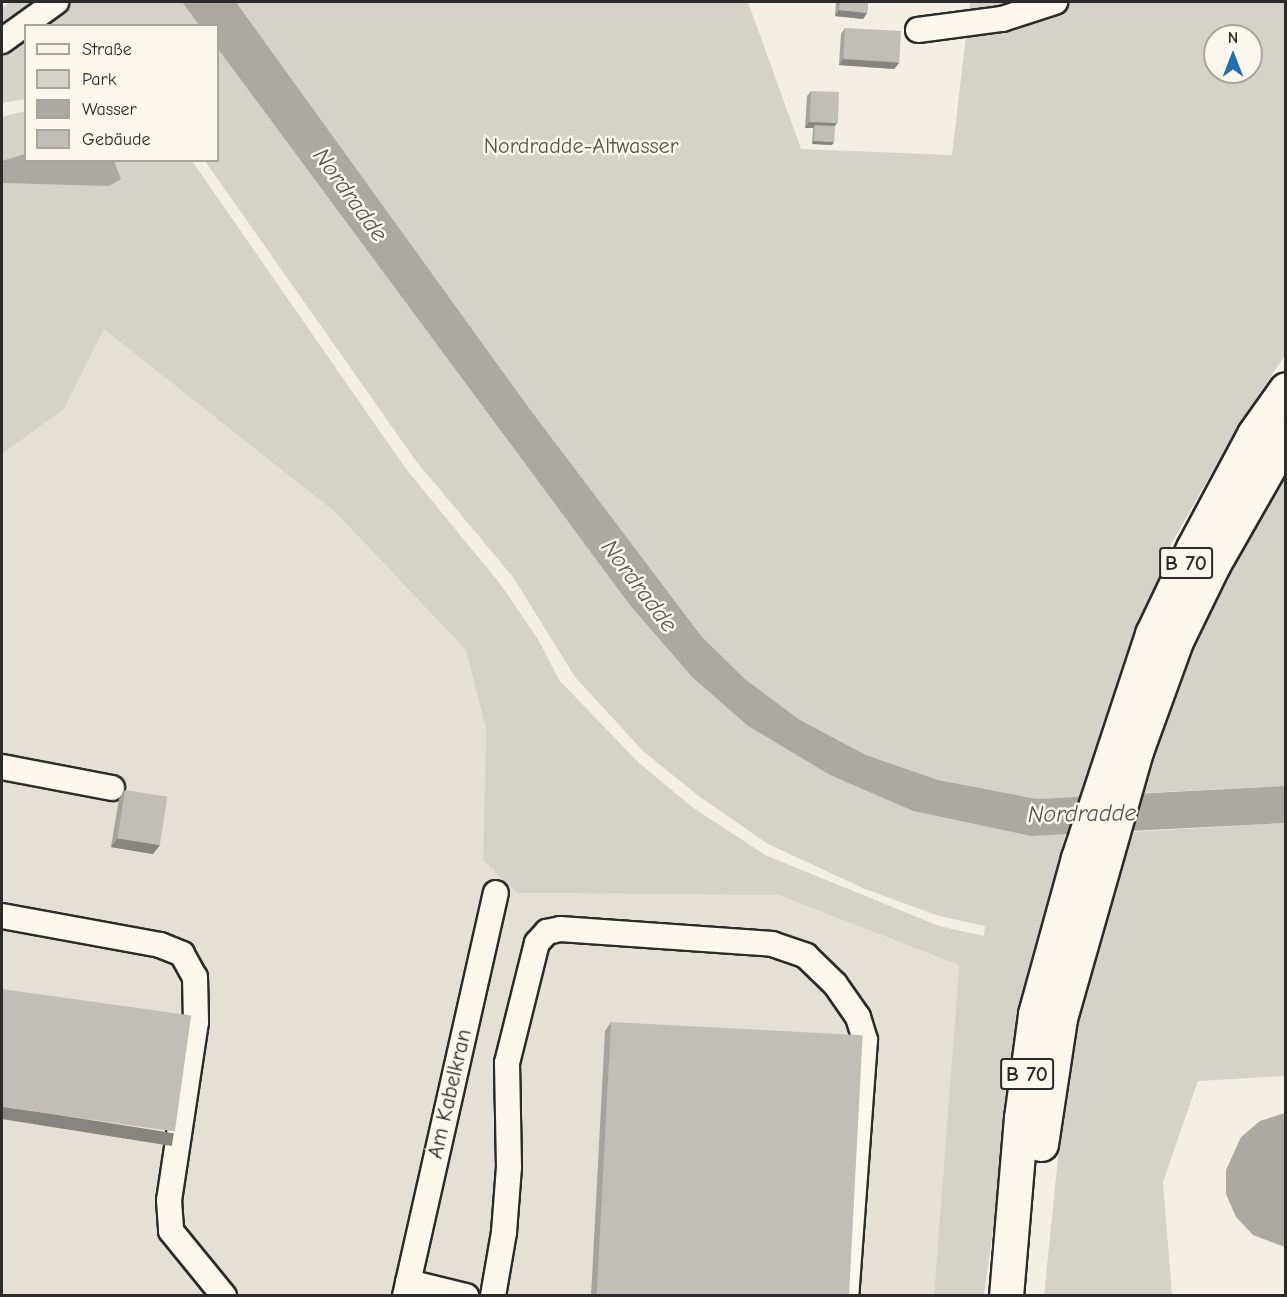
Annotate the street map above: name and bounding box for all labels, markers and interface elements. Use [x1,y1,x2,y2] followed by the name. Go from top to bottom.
[24,24,219,162] legend
[1203,24,1263,84] north arrow
[1228,29,1238,47] text: N
[82,39,132,60] text: Straße
[82,69,116,90] text: Park
[82,99,137,120] text: Wasser
[82,129,151,150] text: Gebäude
[484,134,678,160] park label: Nordradde-Altwasser
[306,143,394,247] water label: Nordradde
[595,534,683,638] water label: Nordradde
[1159,545,1213,581] road number: B 70
[1027,799,1137,829] water label: Nordradde
[422,1027,478,1161] street label: Am Kabelkran
[1000,1056,1054,1092] road number: B 70

